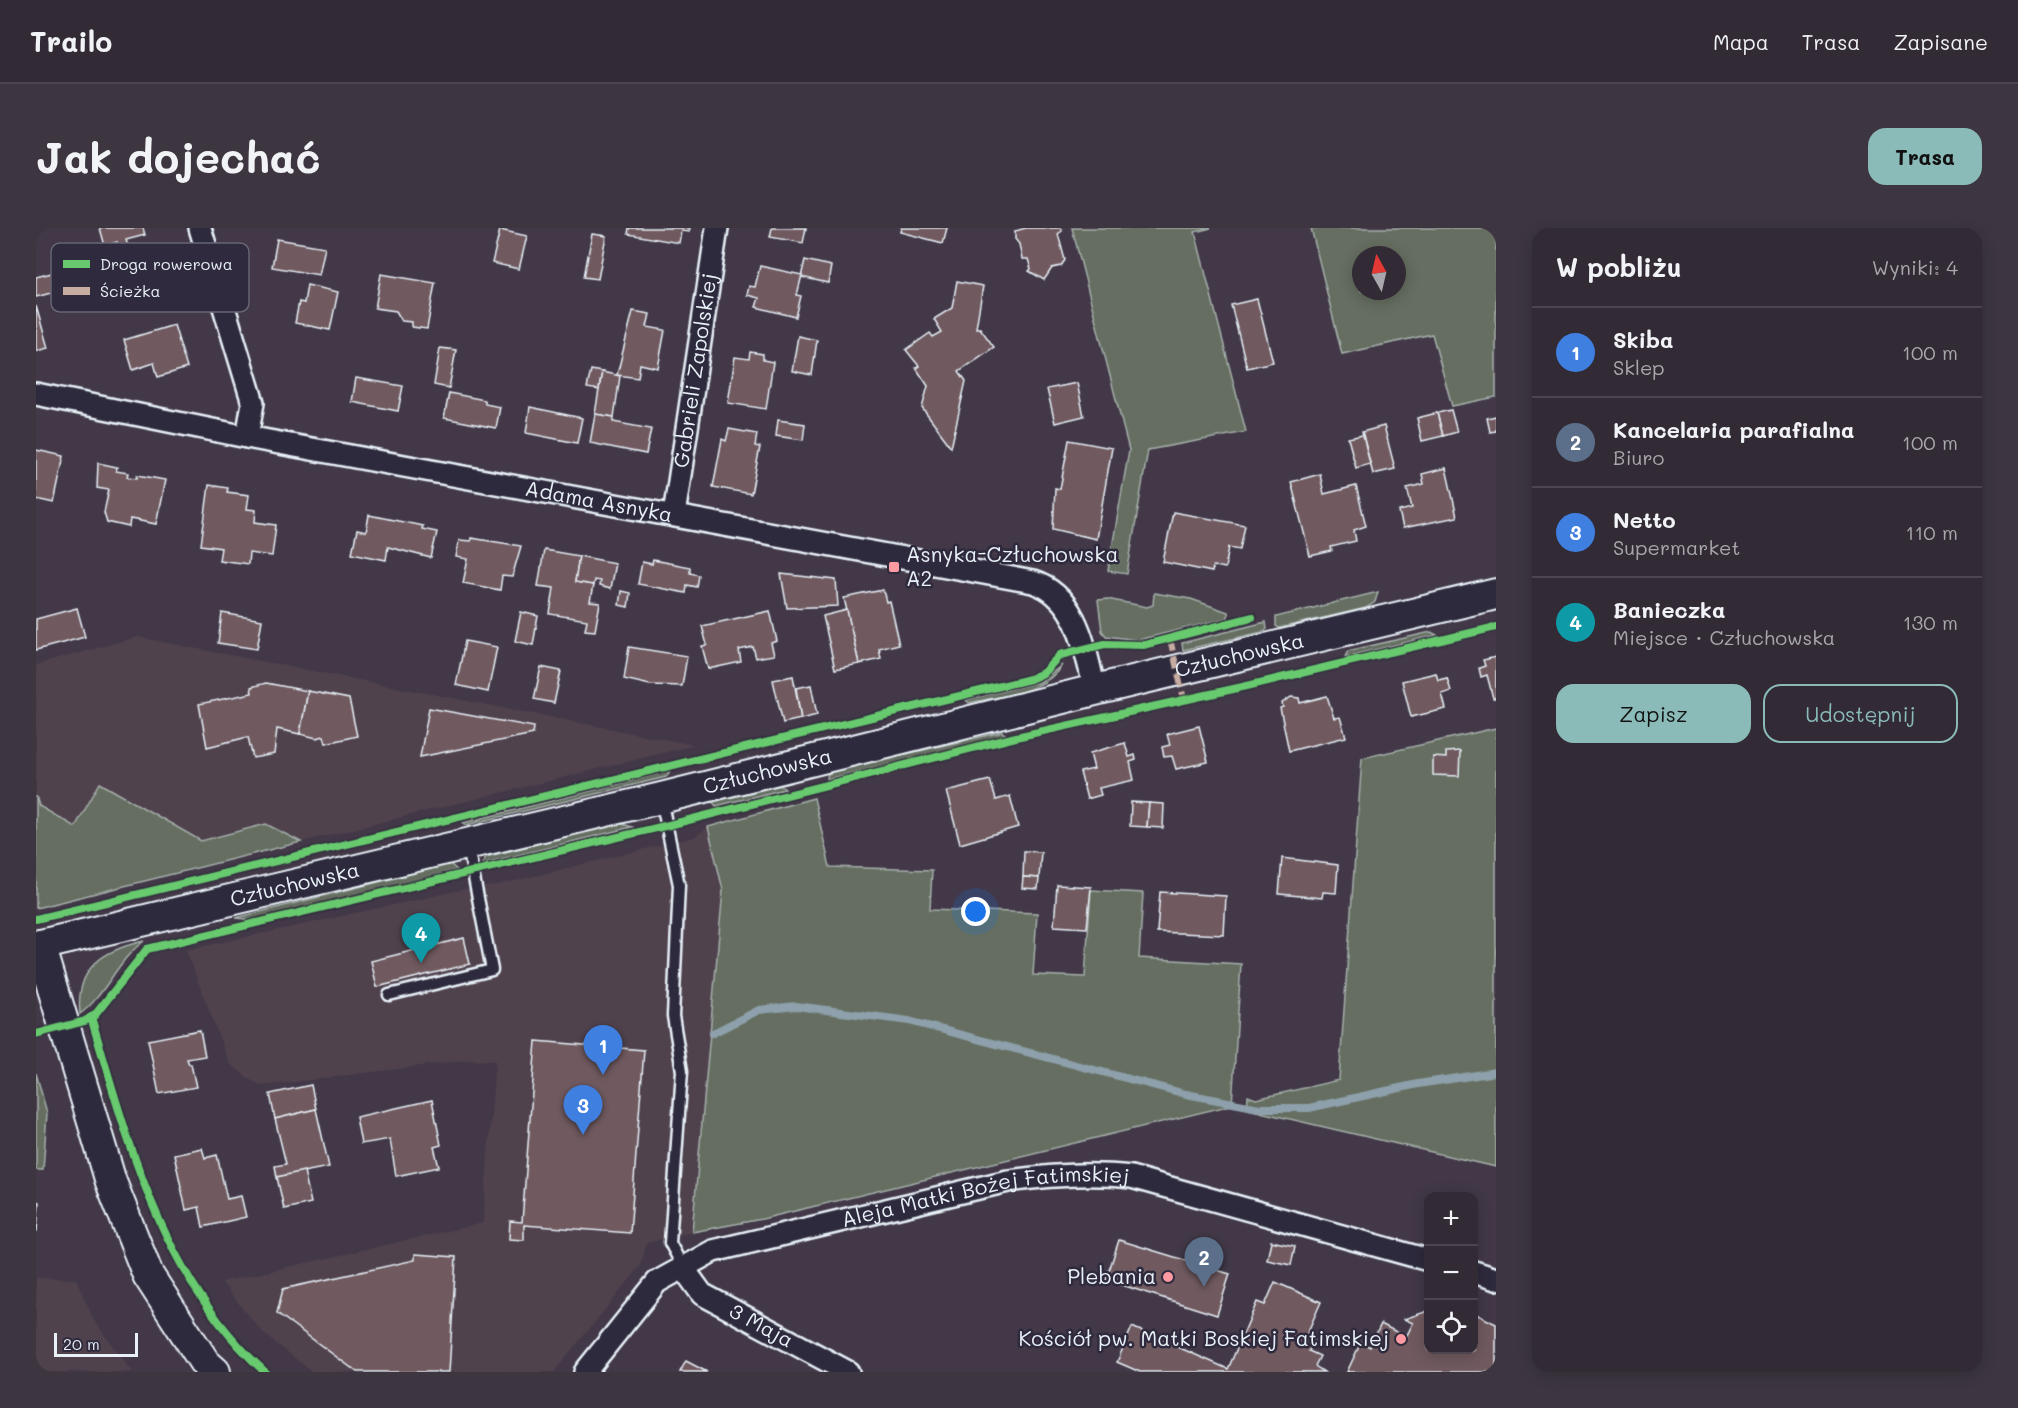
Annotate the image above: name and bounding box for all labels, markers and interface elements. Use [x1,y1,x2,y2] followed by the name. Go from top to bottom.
[30,23,112,59] text: Trailo
[1713,28,1769,55] text: Mapa
[1802,28,1860,55] text: Trasa
[1893,28,1988,55] text: Zapisane
[1868,128,1982,185] button: Trasa
[36,129,321,184] text: Jak dojechać
[51,243,249,312] legend
[1352,246,1406,300] north arrow
[1556,250,1682,284] text: W pobliżu
[100,253,233,274] text: Droga rowerowa
[1872,254,1958,280] text: Wyniki: 4
[666,271,722,469] street label: Gabrieli Zapolskiej
[100,280,161,301] text: Ścieżka
[1613,325,1674,354] text: Skiba
[1571,339,1580,365] text: 1
[1902,339,1958,365] text: 100 m
[1613,354,1665,380] text: Sklep
[1613,415,1854,444] text: Kancelaria parafialna
[1570,429,1581,455] text: 2
[1902,429,1958,455] text: 100 m
[1613,444,1664,470] text: Biuro
[523,474,675,527] street label: Adama Asnyka
[1613,505,1676,534] text: Netto
[1570,519,1582,545] text: 3
[1905,519,1958,545] text: 110 m
[1613,534,1740,560] text: Supermarket
[906,540,1119,591] place label: Asnyka-Człuchowska A2
[887,560,901,574] marker: Asnyka-Człuchowska A2
[1613,595,1725,624] text: Banieczka
[1569,609,1582,635] text: 4
[1903,609,1958,635] text: 130 m
[1613,624,1835,650] text: Miejsce · Człuchowska
[1172,625,1306,682] street label: Człuchowska
[1556,684,1751,743] button: Zapisz
[1763,684,1958,743] button: Udostępnij
[700,741,834,799] street label: Człuchowska
[227,855,362,912] street label: Człuchowska
[961,897,990,926] your location
[402,914,440,963] pin: 4
[584,1026,622,1075] pin: 1
[564,1086,602,1135] pin: 3
[839,1159,1131,1232] street label: Aleja Matki Bożej Fatimskiej
[1424,1192,1478,1354] map controls
[1424,1192,1478,1246] button: +
[1184,1238,1224,1287] pin: 2
[1424,1246,1478,1300] button: −
[1067,1262,1156,1289] place label: Plebania
[1161,1270,1175,1284] marker: Plebania
[725,1296,799,1353] street label: 3 Maja
[1424,1300,1478,1354] button: locate
[1018,1324,1389,1351] place label: Kościół pw. Matki Boskiej Fatimskiej
[54,1330,138,1358] scale bar
[1394,1332,1408,1346] marker: Kościół pw. Matki Boskiej Fatimskiej
[63,1333,100,1354] text: 20 m

